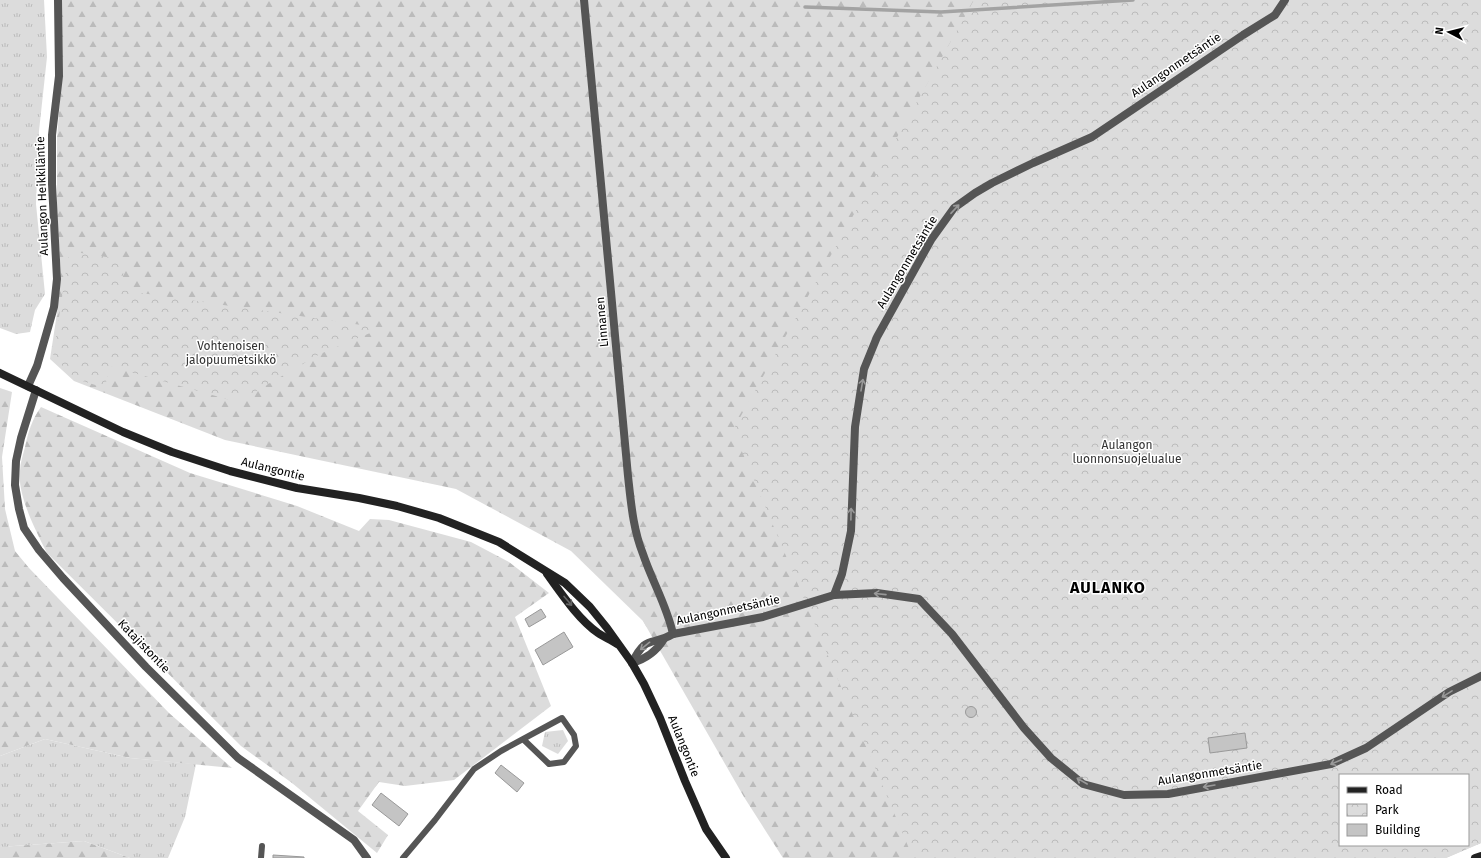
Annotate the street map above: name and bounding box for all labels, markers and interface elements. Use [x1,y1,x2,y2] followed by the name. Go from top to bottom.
[1429,12,1469,52] north arrow
[1433,26,1446,35] text: N
[1128,30,1224,100] street label: Aulangonmetsäntie
[33,136,51,256] street label: Aulangon Heikkiläntie
[950,204,959,214] one-way arrow
[874,213,940,311] street label: Aulangonmetsäntie
[593,296,611,348] street label: Linnanen
[185,339,276,367] park label: Vohtenoisen jalopuumetsikkö
[858,379,866,392] one-way arrow
[1072,438,1182,466] park label: Aulangon luonnonsuojelualue
[240,454,306,484] street label: Aulangontie
[847,508,855,521] one-way arrow
[1069,578,1146,597] district label: AULANKO
[874,590,887,597] one-way arrow
[675,592,781,628] street label: Aulangonmetsäntie
[563,596,572,606] one-way arrow
[115,616,173,676] street label: Katajistontie
[639,641,650,650] one-way arrow
[1441,690,1452,698] one-way arrow
[665,713,703,779] street label: Aulangontie
[1157,758,1263,788] street label: Aulangonmetsäntie
[1330,758,1342,766] one-way arrow
[1339,774,1469,846] legend
[1076,777,1088,785] one-way arrow
[1202,783,1215,791] one-way arrow
[1375,783,1403,797] text: Road
[1375,803,1399,817] text: Park
[1375,823,1421,837] text: Building

